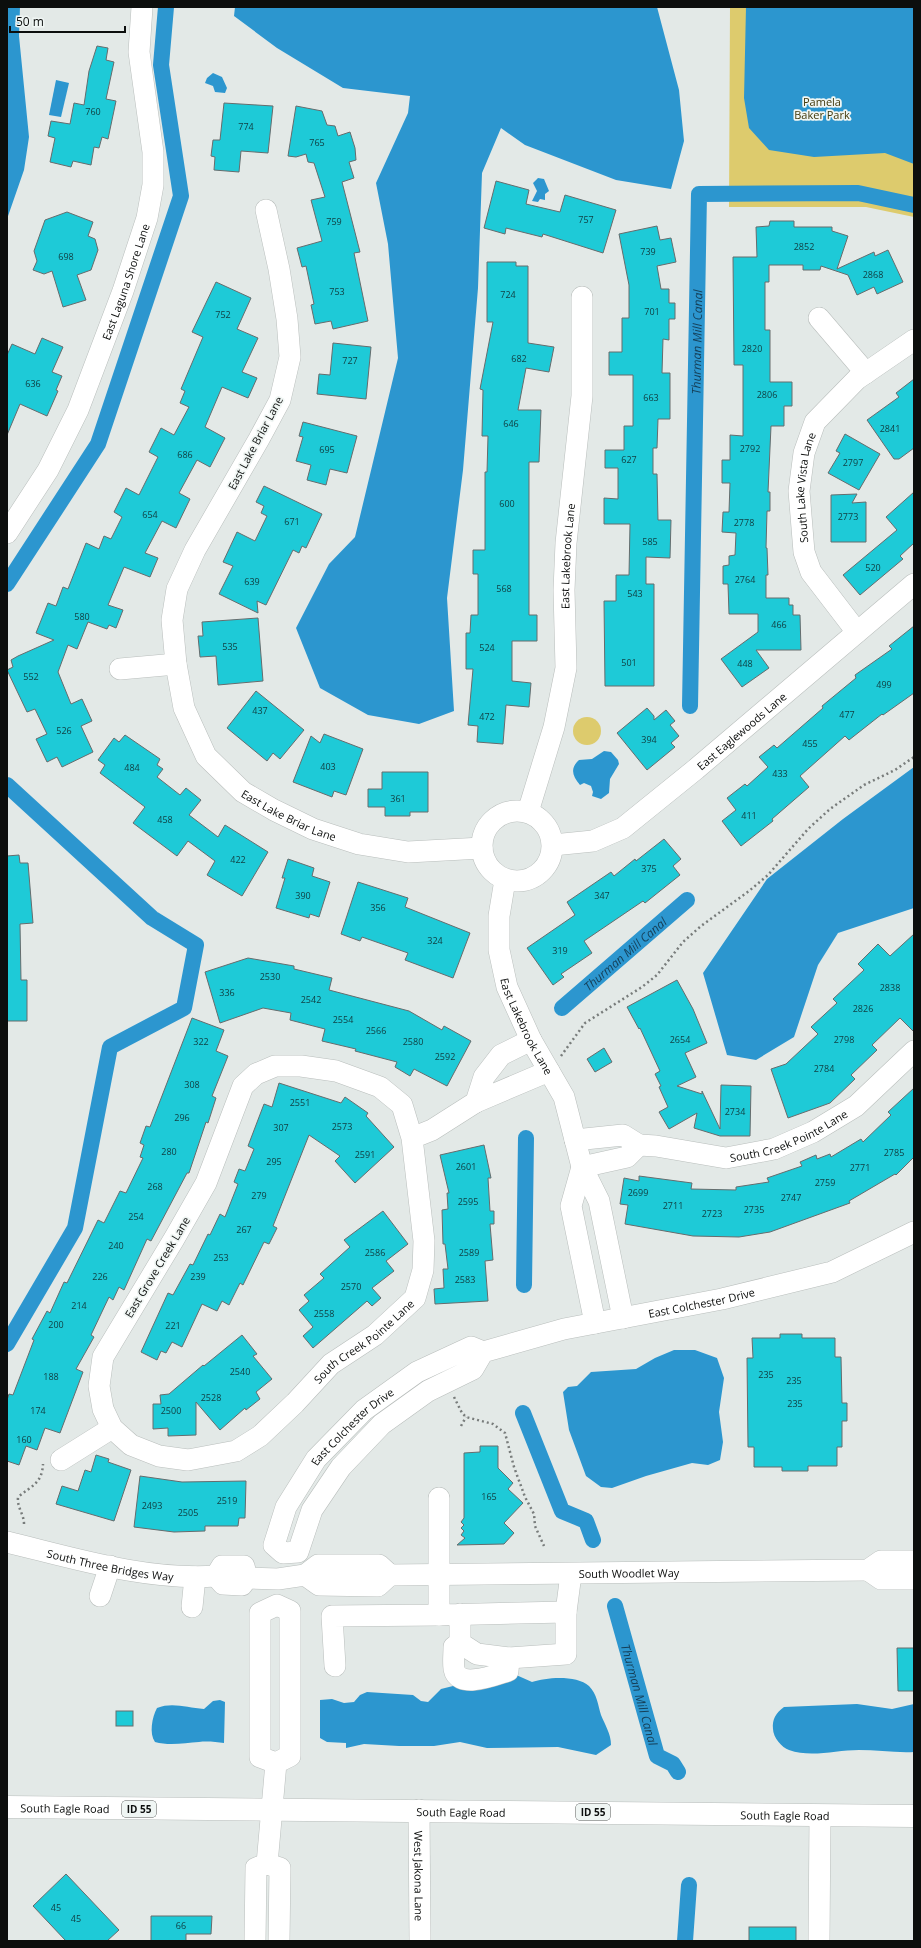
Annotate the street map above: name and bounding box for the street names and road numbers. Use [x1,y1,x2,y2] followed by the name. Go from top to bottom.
[98,221,152,342] street label: East Laguna Shore Lane
[224,394,286,492] street label: East Lake Briar Lane
[791,430,818,543] street label: South Lake Vista Lane
[556,503,578,609] street label: East Lakebrook Lane
[693,688,789,773] street label: East Eaglewoods Lane
[239,785,338,844] street label: East Lake Briar Lane
[498,976,557,1077] street label: East Lakebrook Lane
[729,1106,850,1165] street label: South Creek Pointe Lane
[121,1214,193,1320] street label: East Grove Creek Lane
[647,1284,756,1320] street label: East Colchester Drive
[310,1296,417,1386] street label: South Creek Pointe Lane
[307,1384,396,1468] street label: East Colchester Drive
[45,1545,175,1583] street label: South Three Bridges Way
[579,1564,680,1581] street label: South Woodlet Way
[20,1800,110,1816] street label: South Eagle Road
[122,1801,156,1817] road number: ID 55
[416,1804,506,1819] street label: South Eagle Road
[576,1804,610,1820] road number: ID 55
[740,1807,830,1823] street label: South Eagle Road
[412,1831,427,1921] street label: West Jakona Lane

